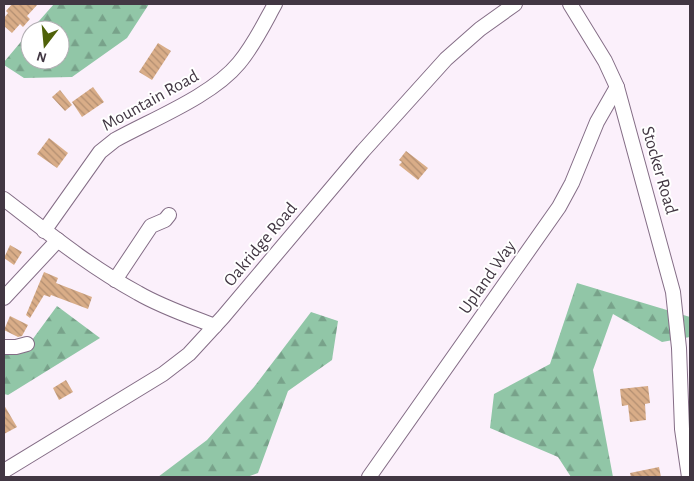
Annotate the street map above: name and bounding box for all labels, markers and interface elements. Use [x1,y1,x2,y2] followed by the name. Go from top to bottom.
[20,20,70,70] north arrow
[35,48,48,65] text: N
[99,67,202,135] street label: Mountain Road
[638,124,680,216] street label: Stocker Road
[221,199,301,290] street label: Oakridge Road
[456,237,520,318] street label: Upland Way

